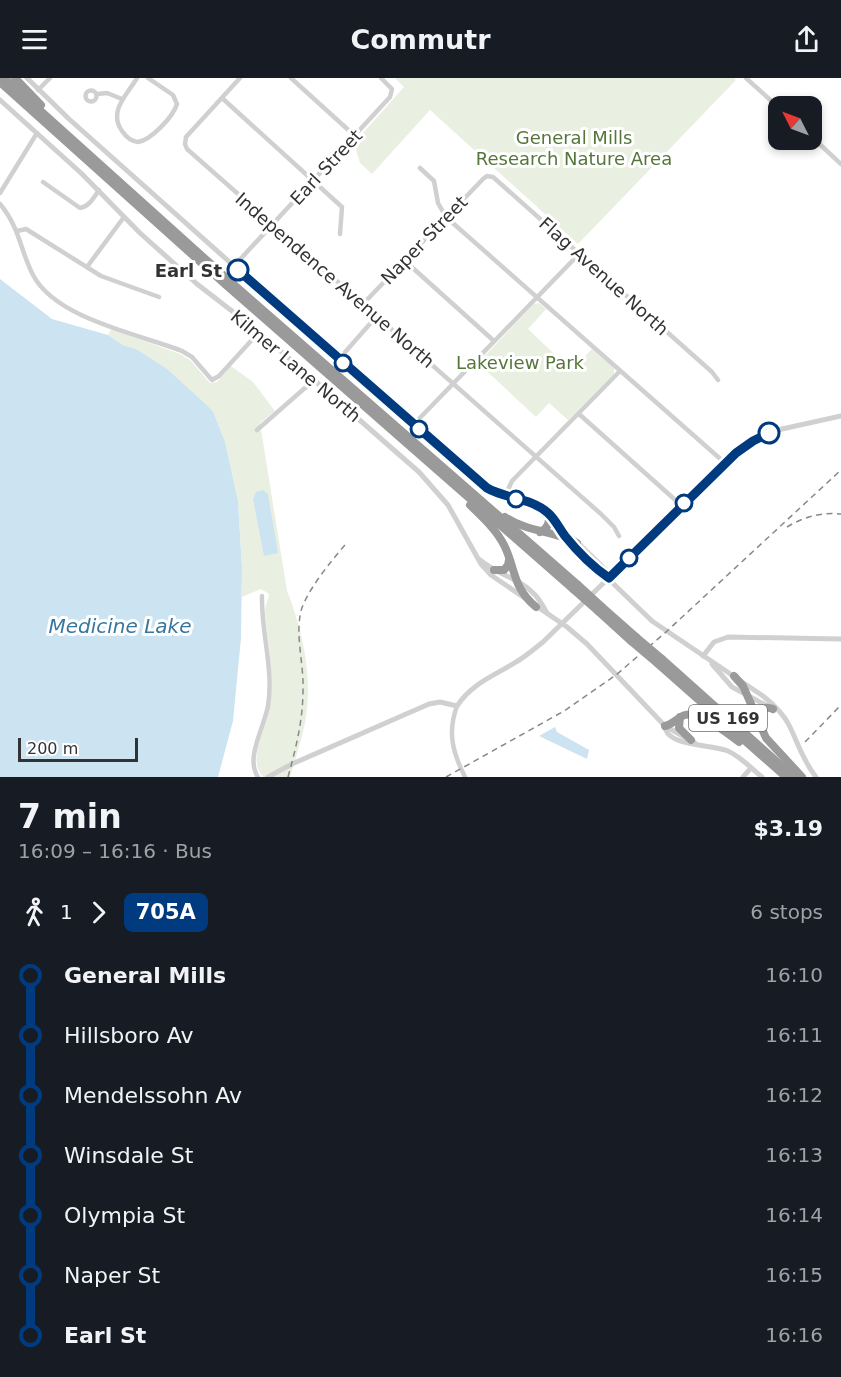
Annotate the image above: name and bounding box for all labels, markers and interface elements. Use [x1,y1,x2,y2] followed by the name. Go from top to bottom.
[18,23,51,56] icon: menu
[790,23,823,56] icon: share
[350,24,491,55] text: Commutr
[768,96,822,150] north arrow
[768,96,822,150] map controls
[286,125,366,209] street label: Earl Street
[476,127,672,169] park label: General Mills Research Nature Area
[231,188,439,372] street label: Independence Avenue North
[377,191,471,289] street label: Naper Street
[535,212,673,340] street label: Flag Avenue North
[227,259,249,281] marker: Earl St
[155,260,222,281] place label: Earl St
[227,306,365,426] street label: Kilmer Lane North
[456,352,585,373] park label: Lakeview Park
[334,354,352,372] unlabelled marker
[410,420,428,438] unlabelled marker
[758,422,780,444] unlabelled marker
[507,490,525,508] unlabelled marker
[675,494,693,512] unlabelled marker
[620,549,638,567] unlabelled marker
[49,614,192,638] water label: Medicine Lake
[689,705,767,731] road number: US 169
[18,735,138,762] scale bar
[27,739,78,758] text: 200 m
[18,797,122,836] text: 7 min
[753,816,823,841] text: $3.19
[18,839,212,863] text: 16:09 – 16:16 · Bus
[18,896,51,929] icon: walk
[82,896,115,929] icon: forward
[60,900,73,924] text: 1
[136,900,196,924] text: 705A
[750,900,823,924] text: 6 stops
[64,963,226,988] text: General Mills
[765,963,823,987] text: 16:10
[64,1023,194,1048] text: Hillsboro Av
[765,1023,823,1047] text: 16:11
[64,1083,242,1108] text: Mendelssohn Av
[765,1083,823,1107] text: 16:12
[64,1143,193,1168] text: Winsdale St
[765,1143,823,1167] text: 16:13
[64,1203,185,1228] text: Olympia St
[765,1203,823,1227] text: 16:14
[64,1263,160,1288] text: Naper St
[765,1263,823,1287] text: 16:15
[64,1323,146,1348] text: Earl St
[765,1323,823,1347] text: 16:16

